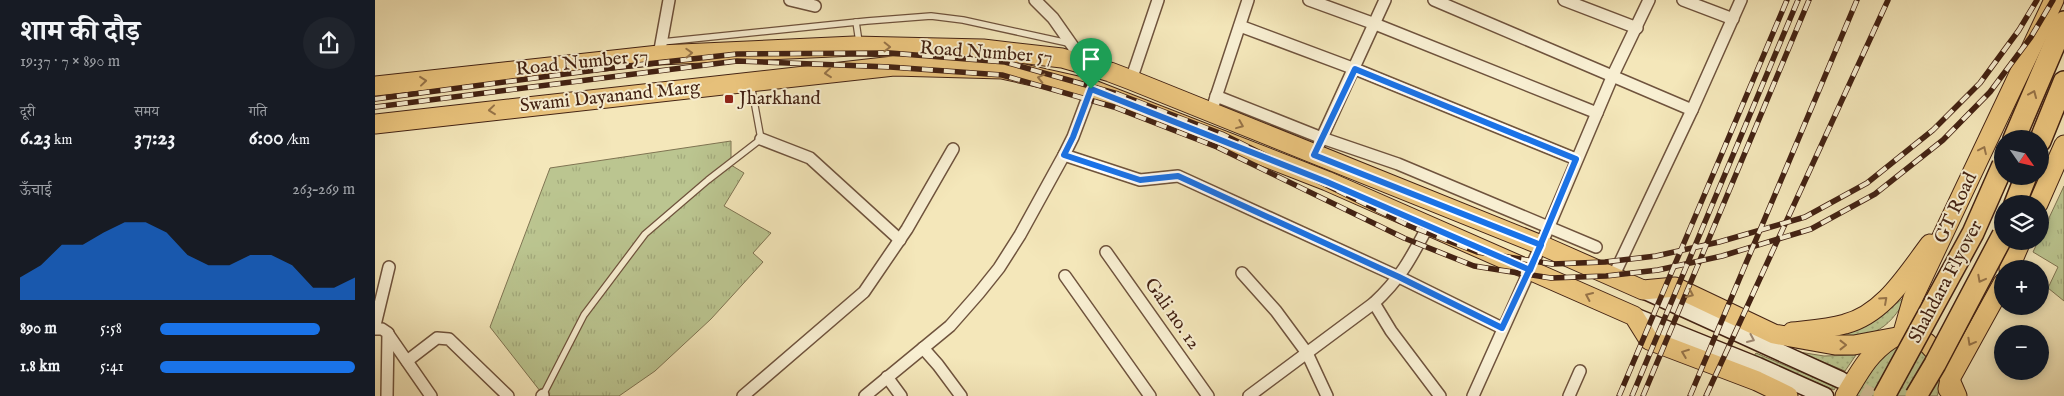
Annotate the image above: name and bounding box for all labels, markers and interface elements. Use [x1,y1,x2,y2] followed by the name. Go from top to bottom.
[20,15,140,50] text: शाम की दौड़
[303,17,355,69] button: share
[919,36,1053,70] street label: Road Number 57
[1070,38,1112,89] pin
[884,42,891,52] one-way arrow
[514,44,650,82] street label: Road Number 57
[1077,45,1105,73] icon: arrive
[686,48,694,59] one-way arrow
[20,52,120,72] text: 19:37 · 7 × 890 m
[824,67,832,78] one-way arrow
[1037,73,1046,84] one-way arrow
[420,76,428,87] one-way arrow
[519,76,702,118] street label: Swami Dayanand Marg
[737,87,822,111] place label: Jharkhand
[2027,90,2038,99] one-way arrow
[723,93,735,105] marker: Jharkhand
[20,103,35,121] text: दूरी
[134,103,159,121] text: समय
[249,103,267,121] text: गति
[488,105,496,116] one-way arrow
[1235,118,1244,129] one-way arrow
[20,125,51,152] text: 6.23
[134,125,175,152] text: 37:23
[249,125,284,152] text: 6:00
[1994,130,2049,185] north arrow
[1994,130,2049,380] map controls
[51,131,72,149] text: km
[284,131,310,149] text: /km
[1977,147,1987,156] one-way arrow
[1929,168,1983,247] street label: GT Road
[292,180,355,200] text: 263–269 m
[20,181,52,201] text: ऊँचाई
[1994,195,2049,250] button: layers
[1904,216,1989,348] street label: Shahdara Flyover
[1994,260,2049,315] button: +
[1139,273,1205,355] street label: Gali no. 12
[1977,273,1987,282] one-way arrow
[1685,288,1694,299] one-way arrow
[1585,292,1594,303] one-way arrow
[1879,297,1888,306] one-way arrow
[20,319,57,339] text: 890 m
[100,319,122,339] text: 5:58
[1994,325,2049,380] button: −
[1746,332,1755,343] one-way arrow
[1967,336,1977,345] one-way arrow
[1840,340,1847,350] one-way arrow
[1682,349,1690,359] one-way arrow
[20,357,60,377] text: 1.8 km
[100,357,124,377] text: 5:41

